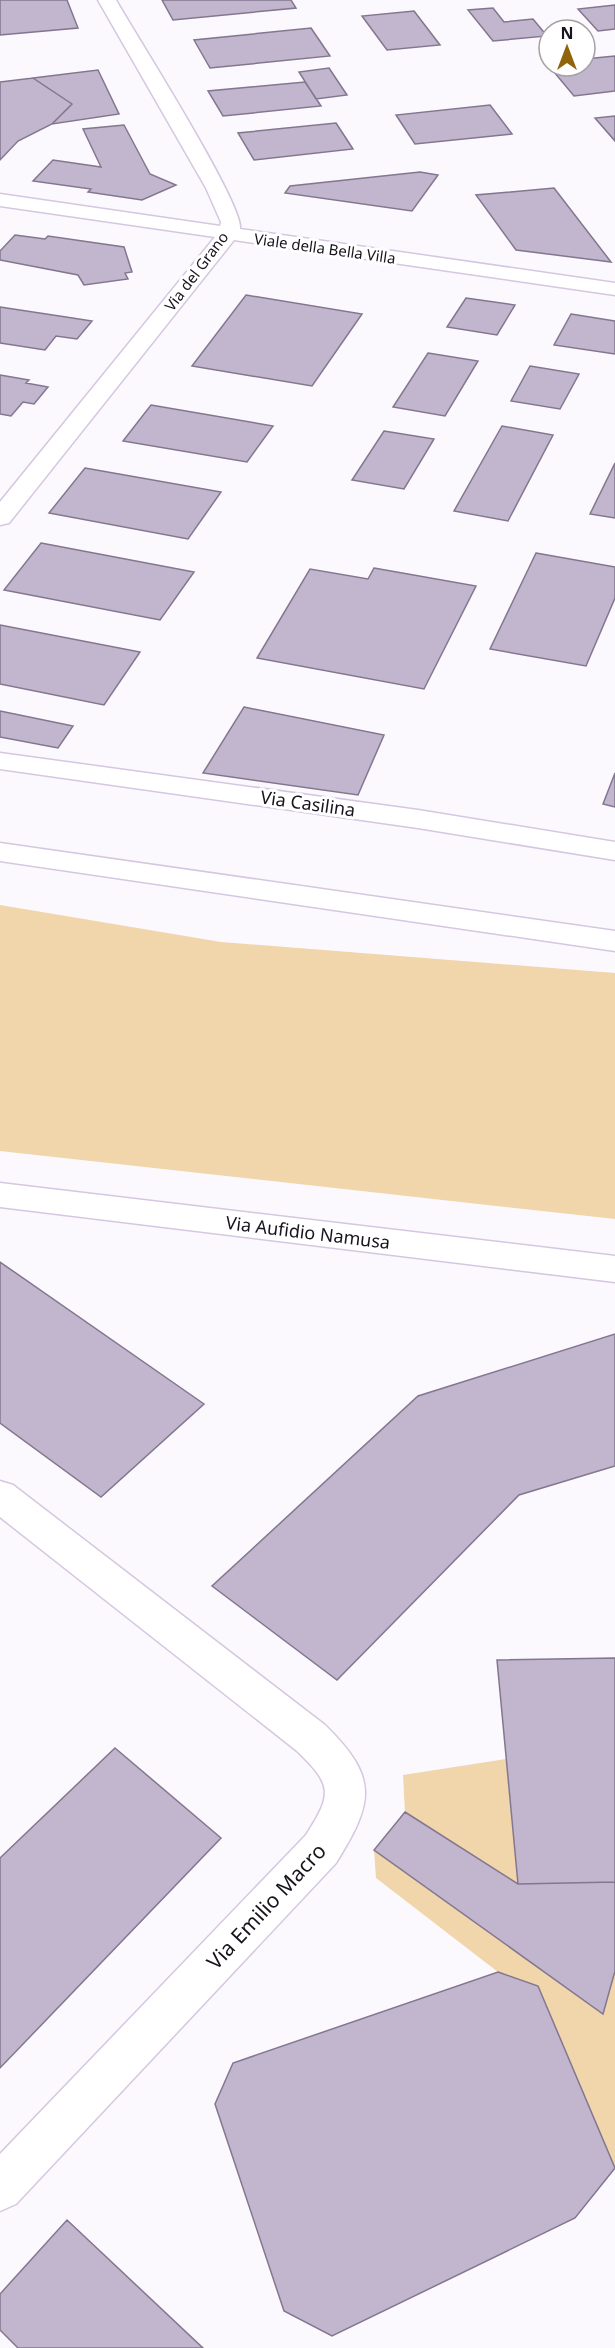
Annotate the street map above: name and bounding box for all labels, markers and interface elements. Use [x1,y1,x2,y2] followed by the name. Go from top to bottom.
[537,18,597,78] north arrow
[560,22,574,44] text: N
[160,227,232,315] street label: Via del Grano
[253,228,397,268] street label: Viale della Bella Villa
[259,784,357,822] street label: Via Casilina
[224,1210,392,1254] street label: Via Aufidio Namusa
[200,1837,332,1975] street label: Via Emilio Macro

